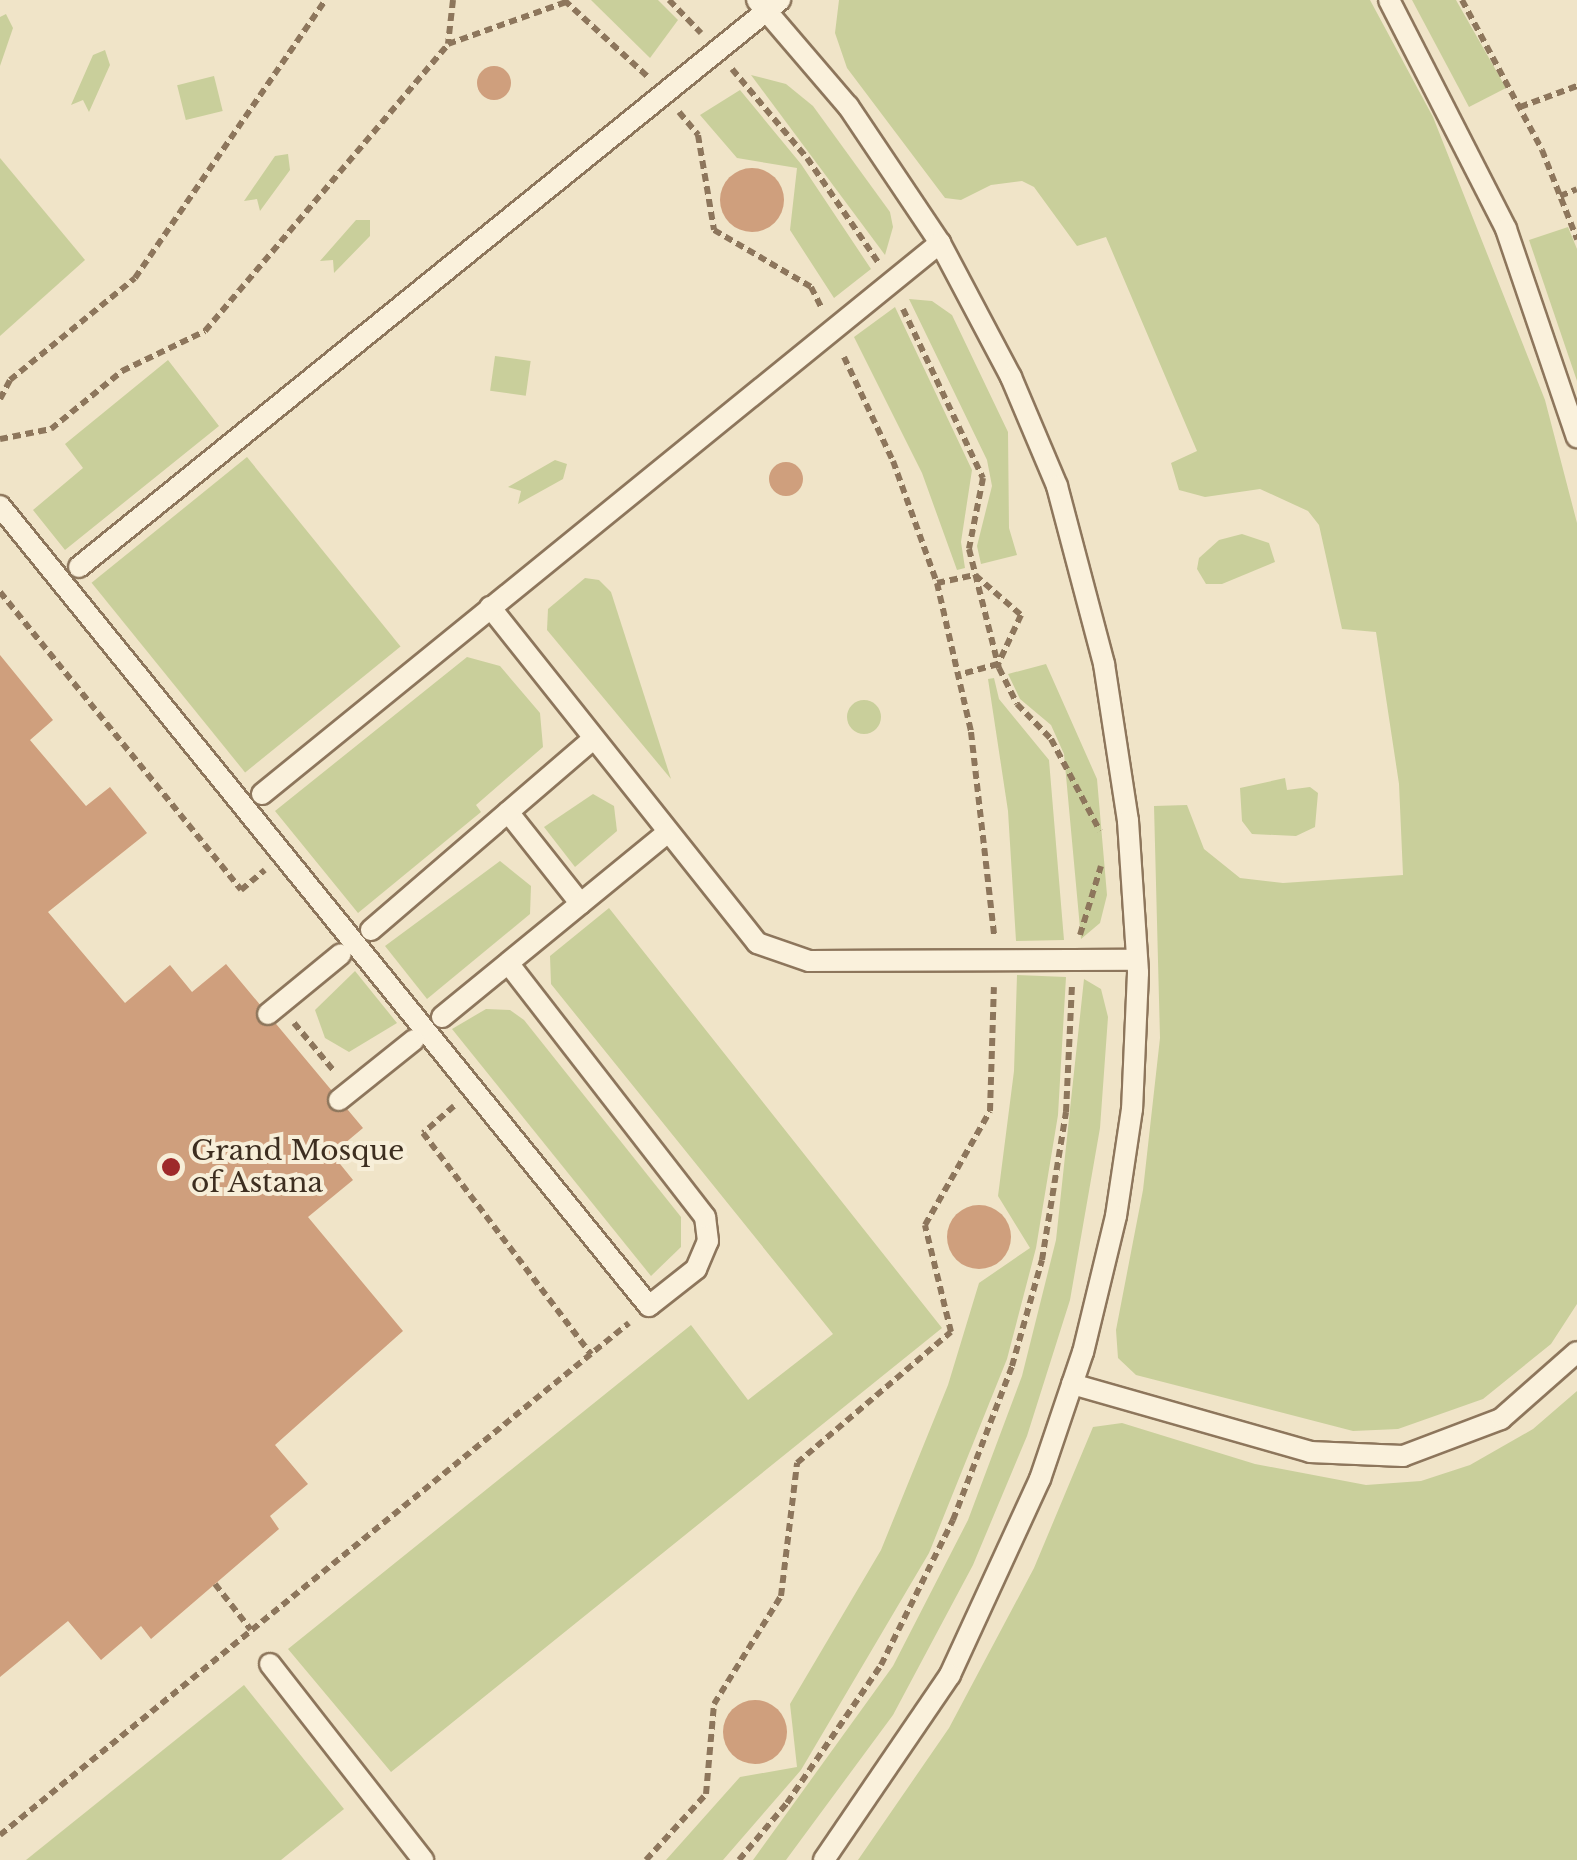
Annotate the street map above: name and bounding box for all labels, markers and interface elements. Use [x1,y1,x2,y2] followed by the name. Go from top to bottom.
[191,1134,404,1200] place label: Grand Mosque of Astana
[160,1156,182,1178] marker: Grand Mosque of Astana

